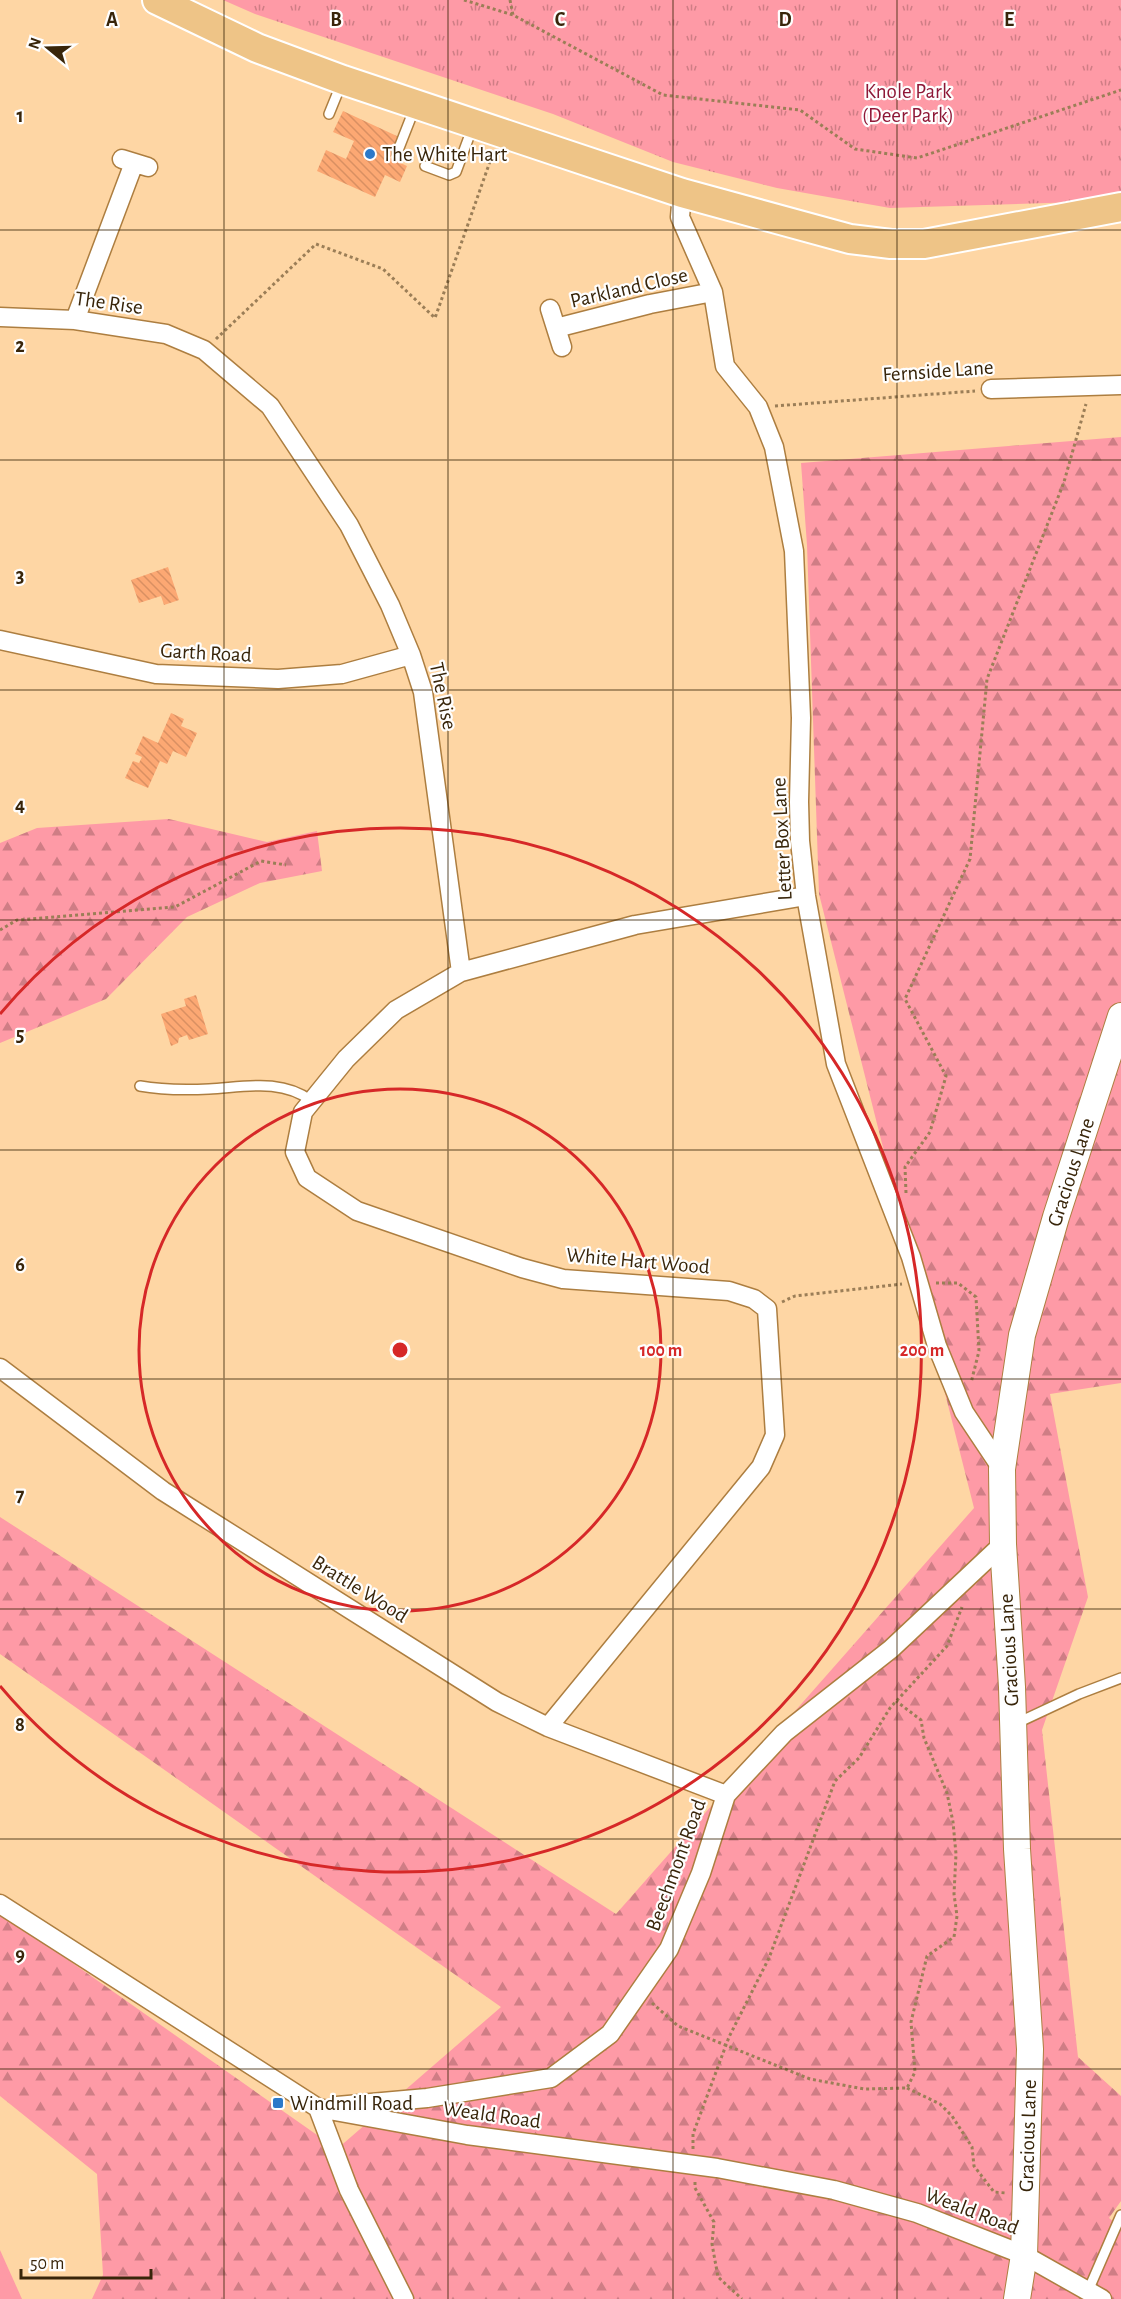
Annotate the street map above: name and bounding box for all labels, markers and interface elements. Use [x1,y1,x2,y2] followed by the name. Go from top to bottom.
[106,10,118,30] text: A
[330,10,342,30] text: B
[555,10,566,30] text: C
[778,10,792,30] text: D
[1004,10,1014,30] text: E
[18,18,78,78] north arrow
[25,36,44,51] text: N
[862,81,954,126] park label: Knole Park (Deer Park)
[16,106,24,126] text: 1
[382,144,507,165] place label: The White Hart
[363,147,377,161] marker: The White Hart
[568,264,690,312] street label: Parkland Close
[74,288,144,318] street label: The Rise
[15,336,25,356] text: 2
[882,357,994,385] street label: Fernside Lane
[16,566,24,586] text: 3
[160,640,252,666] street label: Garth Road
[426,660,460,732] street label: The Rise
[768,777,796,901] street label: Letter Box Lane
[15,795,25,815] text: 4
[16,1025,24,1045] text: 5
[1043,1115,1098,1229] street label: Gracious Lane
[565,1244,711,1278] street label: White Hart Wood
[15,1255,25,1275] text: 6
[390,1340,410,1360] centre of rings
[640,1342,682,1360] text: 100 m
[900,1342,944,1360] text: 200 m
[16,1485,25,1505] text: 7
[308,1551,412,1627] street label: Brattle Wood
[996,1593,1022,1707] street label: Gracious Lane
[15,1715,25,1735] text: 8
[642,1796,710,1934] street label: Beechmont Road
[15,1945,25,1965] text: 9
[1015,2079,1040,2192] street label: Gracious Lane
[290,2093,413,2114] place label: Windmill Road
[271,2096,285,2110] marker: Windmill Road
[442,2098,542,2132] street label: Weald Road
[922,2184,1022,2238] street label: Weald Road
[21,2242,152,2280] scale bar
[30,2255,64,2273] text: 50 m

